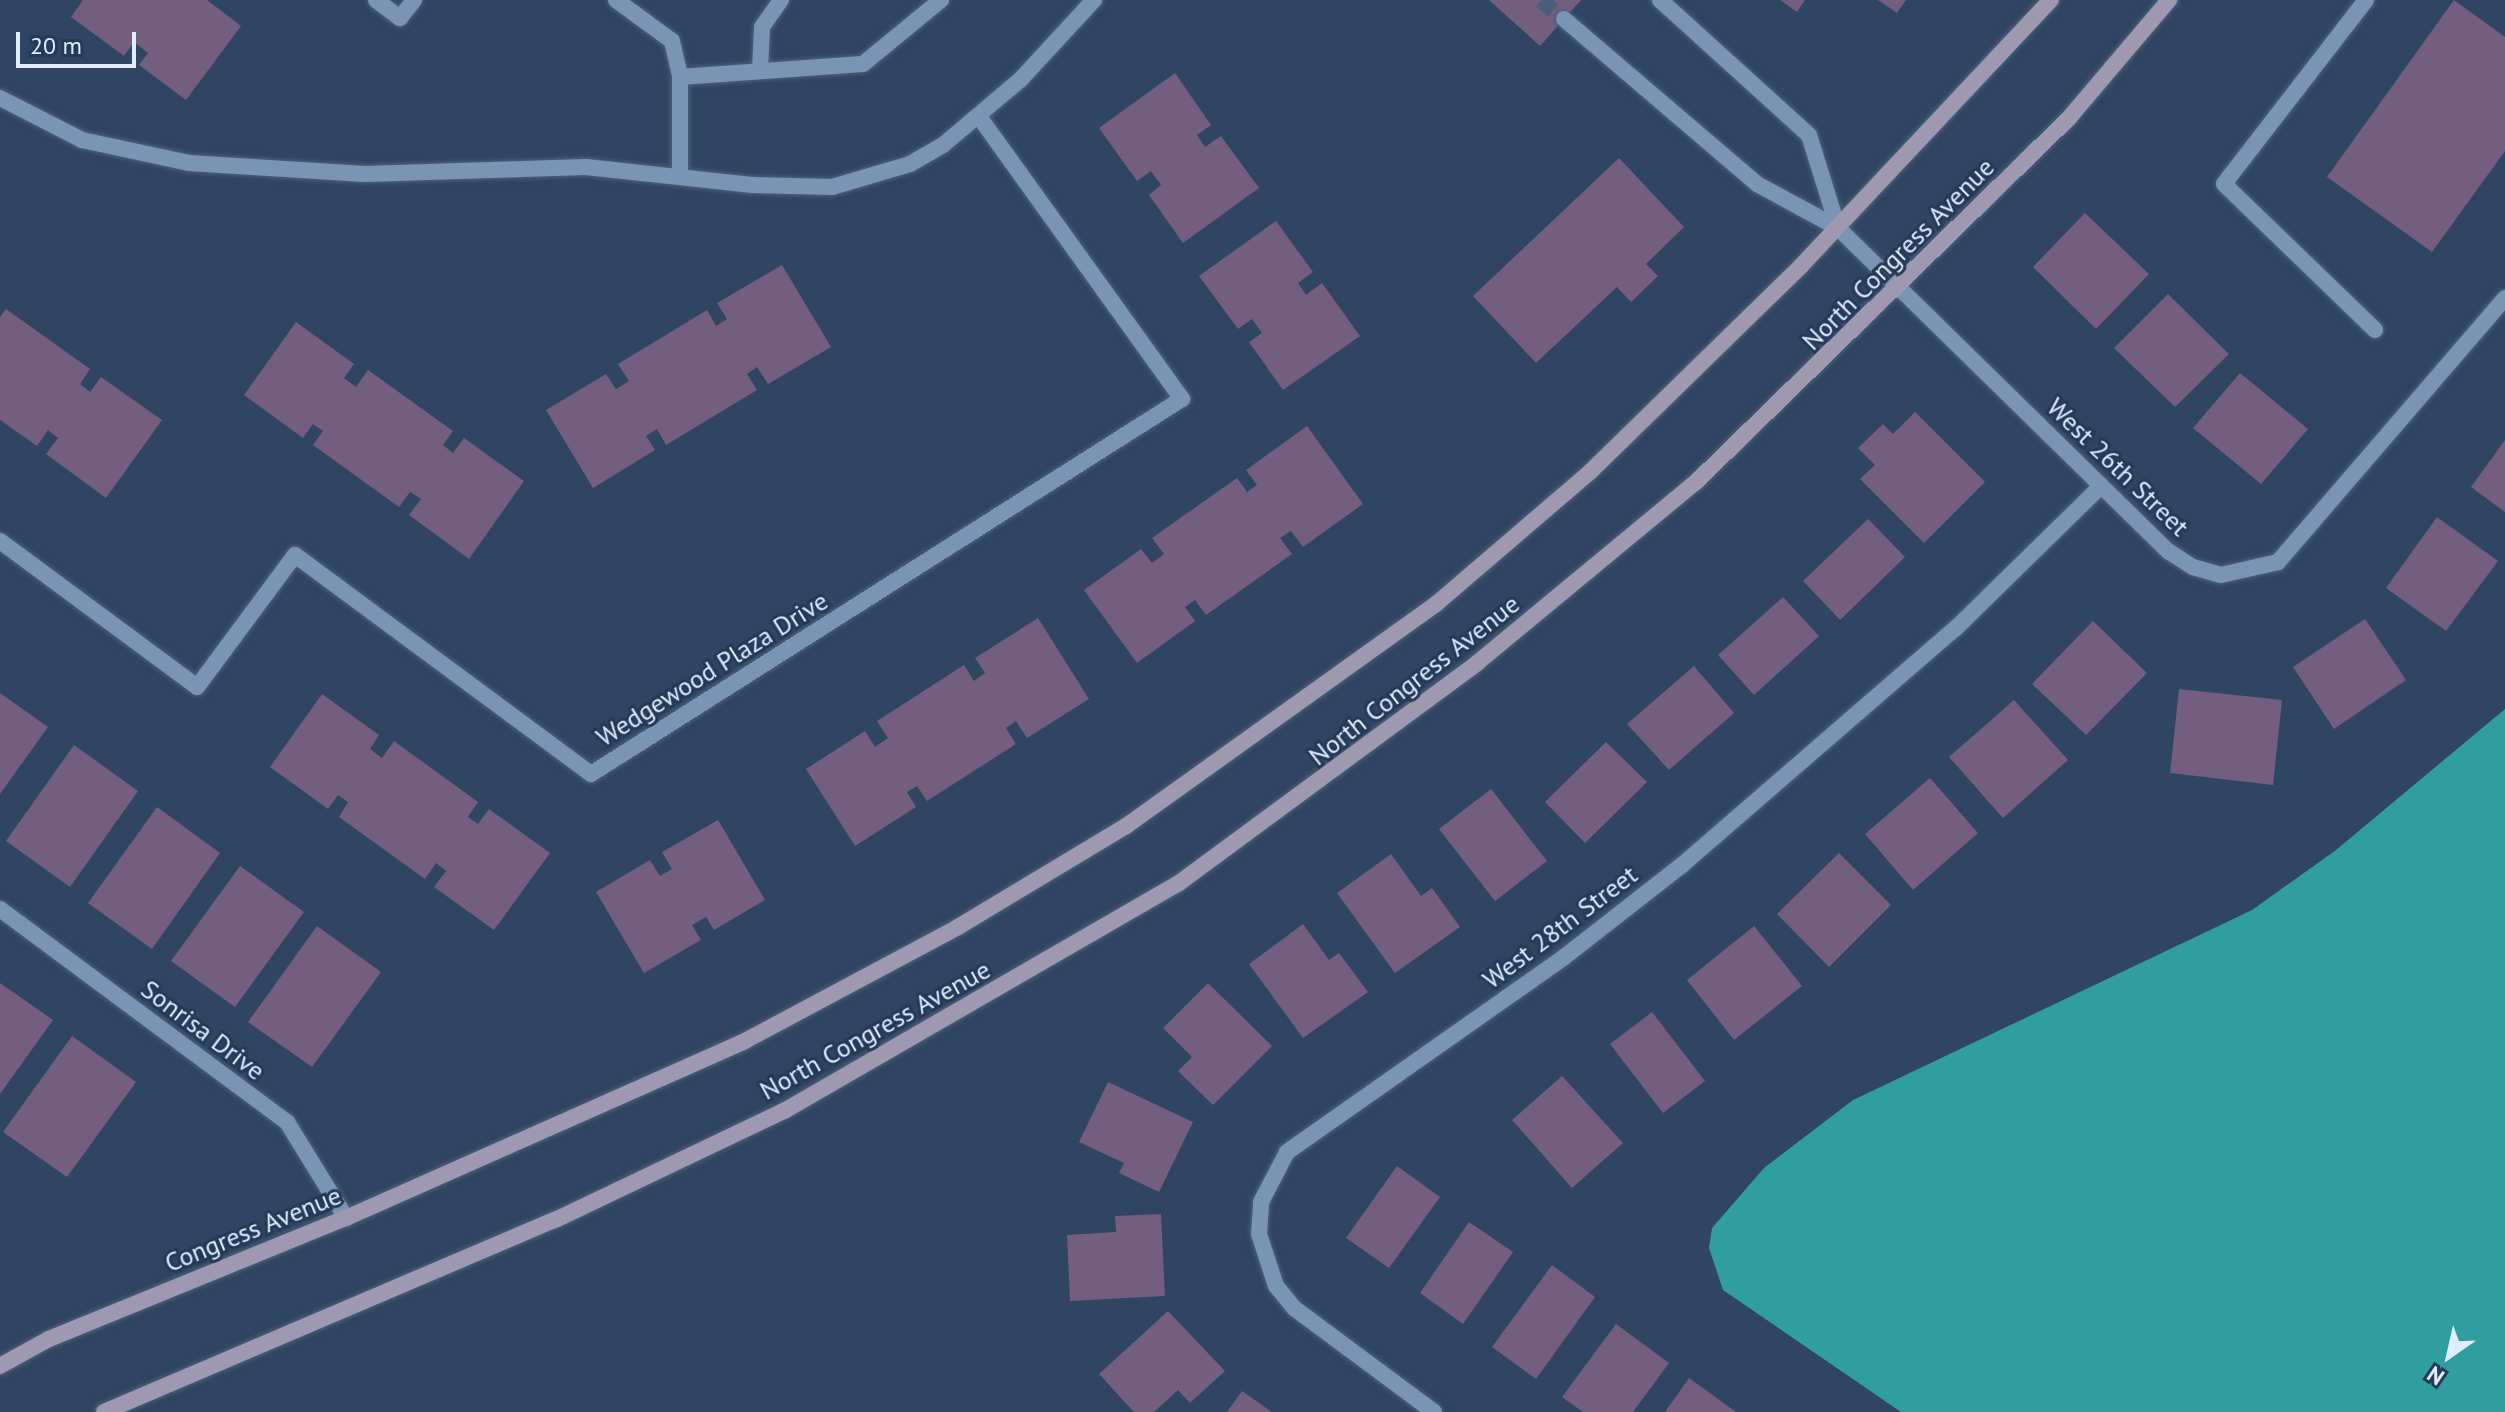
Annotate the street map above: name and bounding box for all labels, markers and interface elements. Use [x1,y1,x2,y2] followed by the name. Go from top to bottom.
[20,16,140,66] scale bar
[30,30,82,61] text: 20 m
[1795,151,2001,357] street label: North Congress Avenue
[2041,391,2195,543] street label: West 26th Street
[591,585,833,753] street label: Wedgewood Plaza Drive
[1302,588,1526,772] street label: North Congress Avenue
[1477,859,1643,995] street label: West 28th Street
[754,954,996,1106] street label: North Congress Avenue
[135,973,271,1087] street label: Sonrisa Drive
[160,1179,346,1279] street label: Congress Avenue
[2409,1316,2489,1396] north arrow
[2422,1360,2449,1392] text: N

